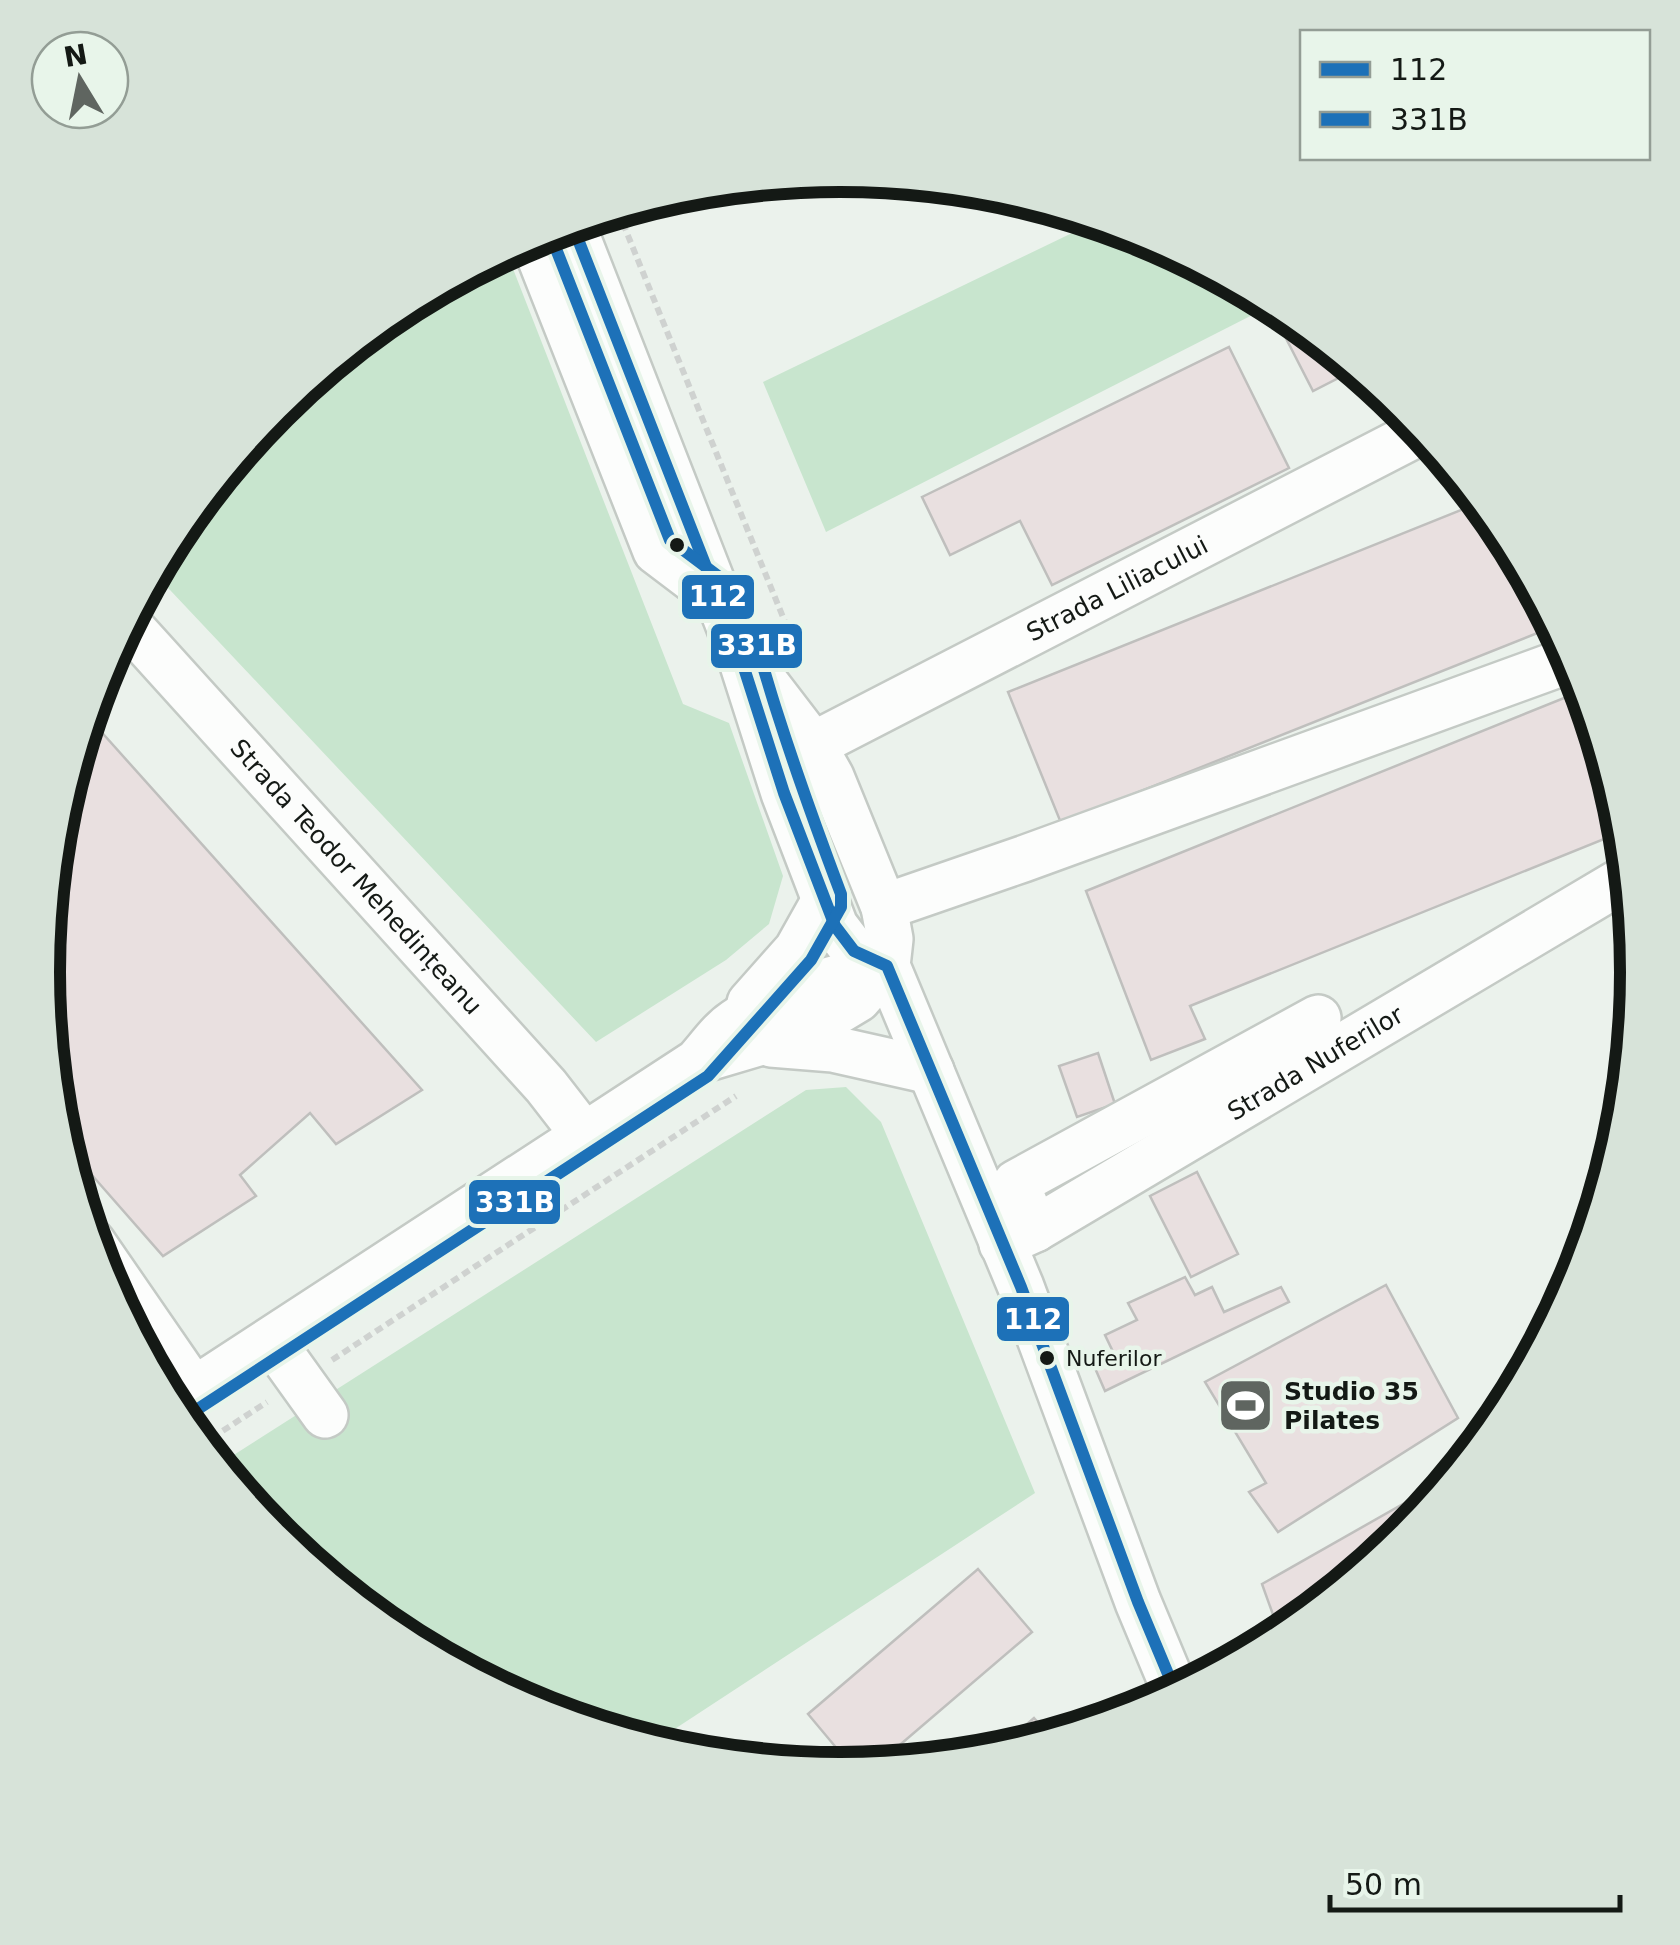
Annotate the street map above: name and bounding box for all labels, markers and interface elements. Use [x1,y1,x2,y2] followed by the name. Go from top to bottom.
[30,30,130,130] north arrow
[1300,30,1650,160] legend
[61,38,90,74] text: N
[1390,52,1447,87] text: 112
[1390,102,1468,137] text: 331B
[1021,530,1212,647] street label: Strada Liliacului
[667,535,687,555] unlabelled marker
[680,573,756,621] line badge: 112
[689,580,747,613] text: 112
[709,622,804,670] line badge: 331B
[717,629,797,662] text: 331B
[225,733,488,1020] street label: Strada Teodor Mehedințeanu
[1222,999,1409,1126] street label: Strada Nuferilor
[467,1178,562,1226] line badge: 331B
[475,1186,555,1219] text: 331B
[995,1295,1071,1343] line badge: 112
[1004,1303,1062,1336] text: 112
[1066,1346,1162,1371] place label: Nuferilor
[1037,1348,1057,1368] marker: Nuferilor
[1215,1375,1275,1435] sports icon: Studio 35 Pilates
[1284,1377,1419,1435] place label: Studio 35 Pilates
[1330,1850,1620,1912] scale bar
[1345,1867,1422,1902] text: 50 m

